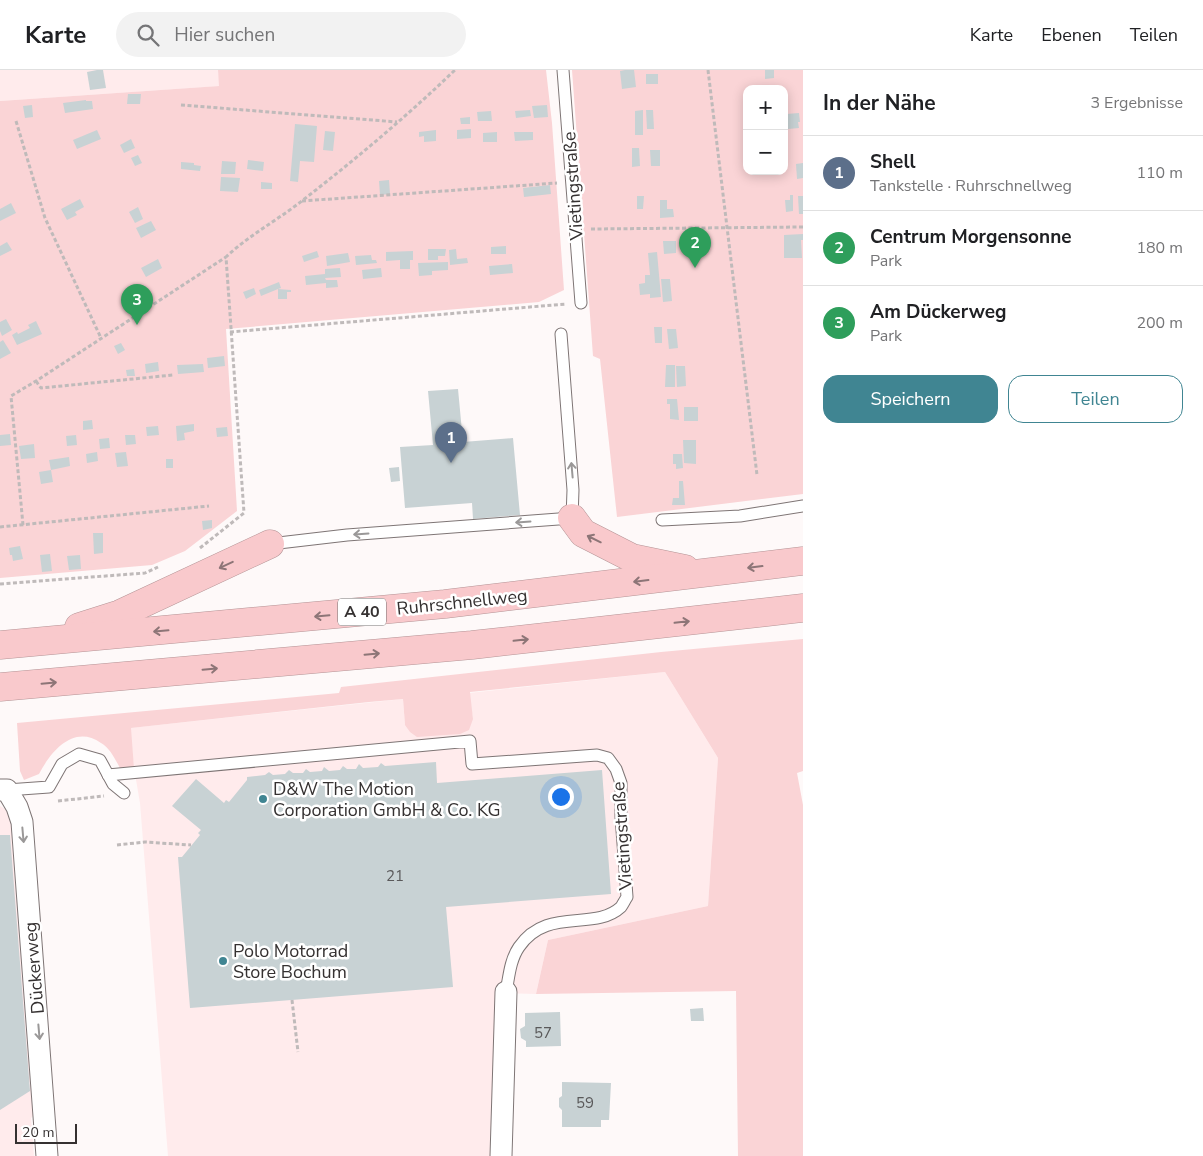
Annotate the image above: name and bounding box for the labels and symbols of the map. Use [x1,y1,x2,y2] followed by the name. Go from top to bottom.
[557,131,589,242] street label: Vietingstraße
[679,227,711,268] pin: 2
[121,284,153,325] pin: 3
[435,422,467,463] pin: 1
[567,462,576,478] one-way arrow
[516,517,532,526] one-way arrow
[354,529,370,538] one-way arrow
[587,533,602,543] one-way arrow
[219,560,234,570] one-way arrow
[747,563,763,573] one-way arrow
[633,576,649,586] one-way arrow
[395,583,529,621] street label: Ruhrschnellweg
[338,598,386,626] road number: A 40
[315,611,331,620] one-way arrow
[674,617,690,627] one-way arrow
[153,626,169,635] one-way arrow
[513,635,529,645] one-way arrow
[364,649,380,659] one-way arrow
[202,664,218,673] one-way arrow
[40,678,56,688] one-way arrow
[273,777,501,822] place label: D&W The Motion Corporation GmbH & Co. KG
[606,781,638,892] street label: Vietingstraße
[548,784,574,810] your location
[257,793,269,805] marker: D&W The Motion Corporation GmbH & Co. KG
[18,827,27,843] one-way arrow
[386,866,404,886] house number: 21
[18,921,50,1015] street label: Dückerweg
[233,939,348,984] place label: Polo Motorrad Store Bochum
[217,955,229,967] marker: Polo Motorrad Store Bochum
[534,1023,552,1043] house number: 57
[34,1024,44,1040] one-way arrow
[576,1093,594,1113] house number: 59
[15,1121,78,1144] scale bar

